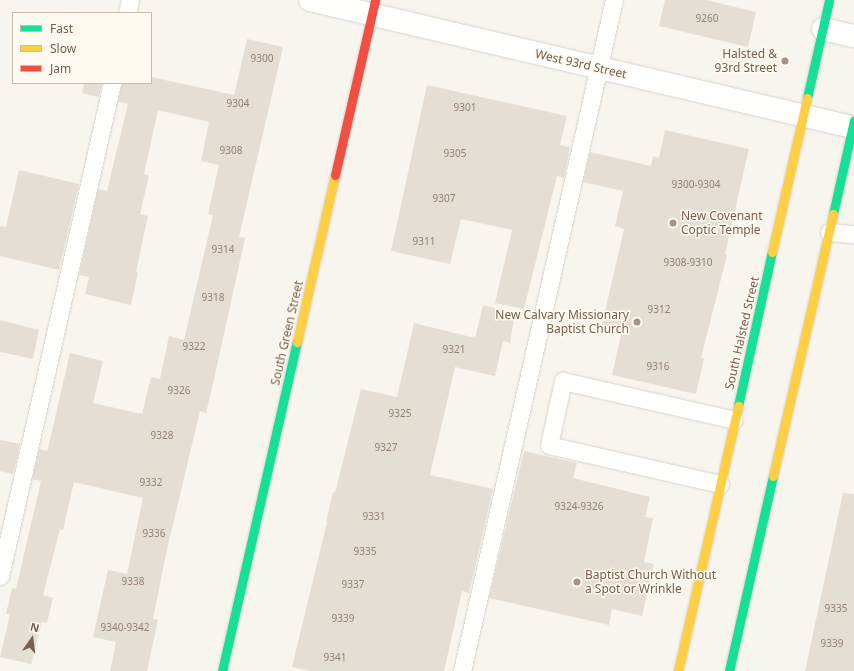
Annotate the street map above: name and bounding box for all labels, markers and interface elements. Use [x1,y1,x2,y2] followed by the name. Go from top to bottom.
[12,12,152,84] legend
[696,13,718,25] house number: 9260
[50,20,73,37] text: Fast
[50,40,76,57] text: Slow
[534,46,628,82] street label: West 93rd Street
[715,47,777,75] place label: Halsted & 93rd Street
[251,53,273,65] house number: 9300
[780,56,790,66] marker: Halsted & 93rd Street
[50,60,71,77] text: Jam
[227,98,249,110] house number: 9304
[454,102,476,114] house number: 9301
[220,145,242,157] house number: 9308
[444,148,466,160] house number: 9305
[672,179,720,191] house number: 9300-9304
[433,193,455,205] house number: 9307
[681,209,763,237] place label: New Covenant Coptic Temple
[668,218,678,228] marker: New Covenant Coptic Temple
[413,236,435,248] house number: 9311
[212,244,234,256] house number: 9314
[664,257,712,269] house number: 9308-9310
[722,275,762,391] street label: South Halsted Street
[268,279,306,387] street label: South Green Street
[202,292,224,304] house number: 9318
[648,304,670,316] house number: 9312
[495,308,629,336] place label: New Calvary Missionary Baptist Church
[632,317,642,327] marker: New Calvary Missionary Baptist Church
[183,341,205,353] house number: 9322
[443,344,465,356] house number: 9321
[647,361,669,373] house number: 9316
[168,385,190,397] house number: 9326
[389,408,411,420] house number: 9325
[151,430,173,442] house number: 9328
[375,442,397,454] house number: 9327
[140,477,162,489] house number: 9332
[555,501,603,513] house number: 9324-9326
[363,511,385,523] house number: 9331
[143,528,165,540] house number: 9336
[354,546,376,558] house number: 9335
[585,568,716,596] place label: Baptist Church Without a Spot or Wrinkle
[122,576,144,588] house number: 9338
[572,577,582,587] marker: Baptist Church Without a Spot or Wrinkle
[342,579,364,591] house number: 9337
[825,603,847,615] house number: 9335
[332,613,354,625] house number: 9339
[12,619,52,659] north arrow
[29,619,41,635] text: N
[101,622,149,634] house number: 9340-9342
[821,638,843,650] house number: 9339
[324,652,346,664] house number: 9341

